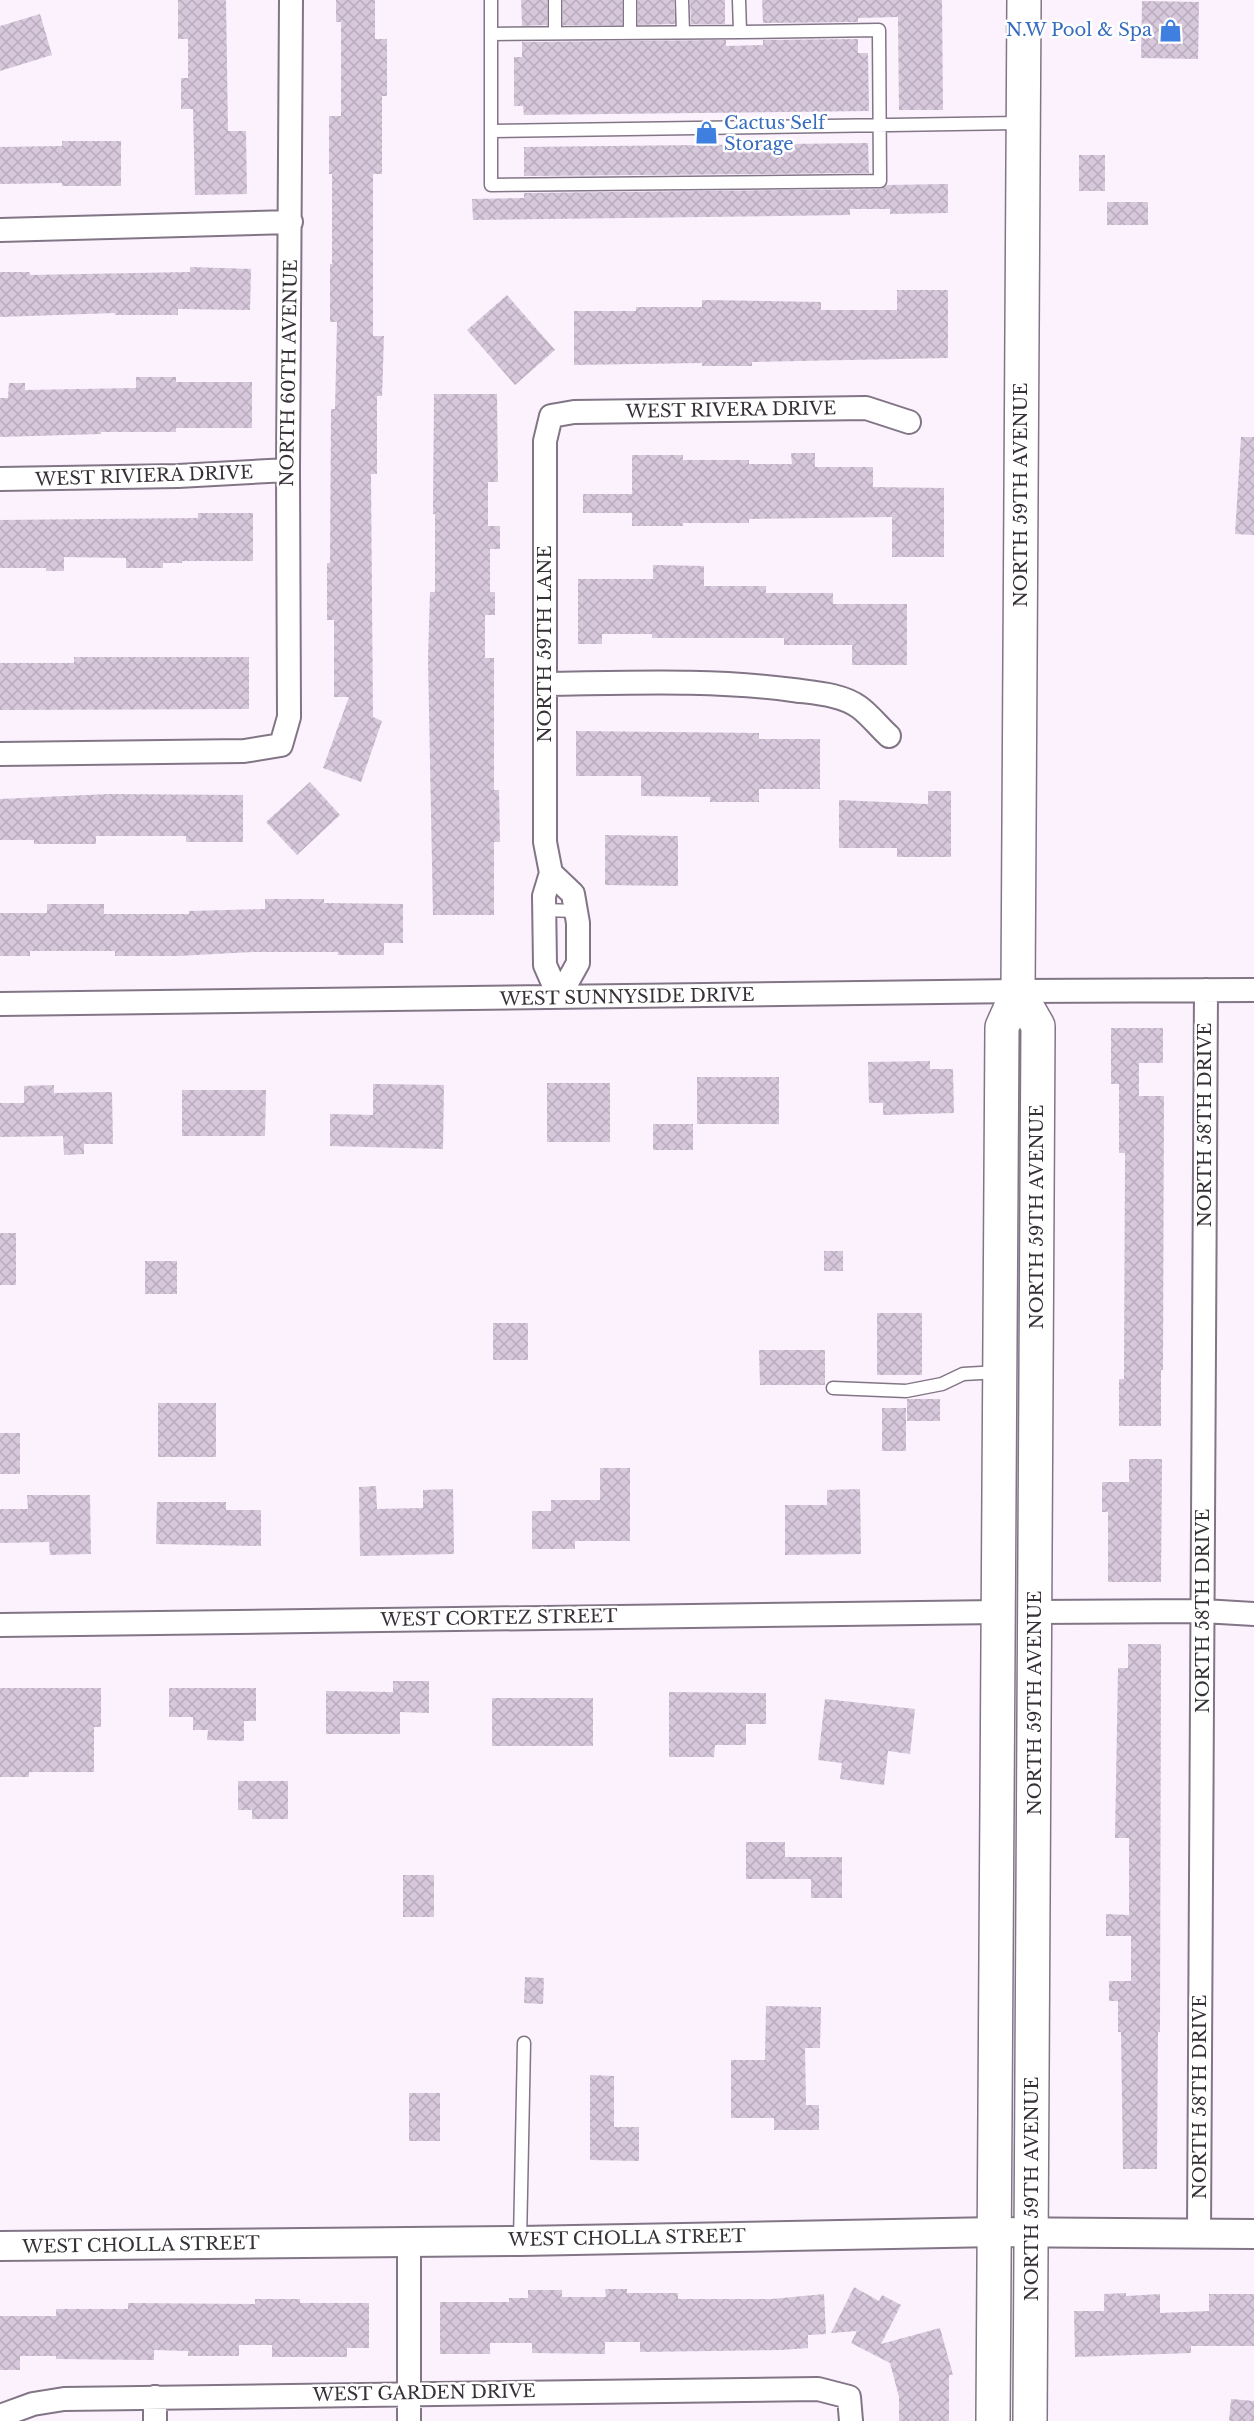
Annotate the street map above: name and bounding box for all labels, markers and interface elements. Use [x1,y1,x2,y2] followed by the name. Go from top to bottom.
[1157,17,1183,43] shop icon: N.W Pool & Spa
[1006,19,1152,41] place label: N.W Pool & Spa
[724,112,828,155] place label: Cactus Self Storage
[693,120,719,146] shop icon: Cactus Self Storage
[276,259,302,487] street label: NORTH 60TH AVENUE
[1010,383,1032,607] street label: NORTH 59TH AVENUE
[624,397,837,423] street label: WEST RIVERA DRIVE
[34,461,253,491] street label: WEST RIVIERA DRIVE
[534,545,556,743] street label: NORTH 59TH LANE
[498,984,755,1010] street label: WEST SUNNYSIDE DRIVE
[1194,1023,1216,1227] street label: NORTH 58TH DRIVE
[1026,1105,1048,1329] street label: NORTH 59TH AVENUE
[1192,1509,1214,1713] street label: NORTH 58TH DRIVE
[1024,1591,1046,1815] street label: NORTH 59TH AVENUE
[379,1605,618,1631] street label: WEST CORTEZ STREET
[1189,1995,1211,2199] street label: NORTH 58TH DRIVE
[1021,2077,1043,2301] street label: NORTH 59TH AVENUE
[507,2225,747,2251] street label: WEST CHOLLA STREET
[21,2232,261,2258] street label: WEST CHOLLA STREET
[311,2380,536,2406] street label: WEST GARDEN DRIVE

